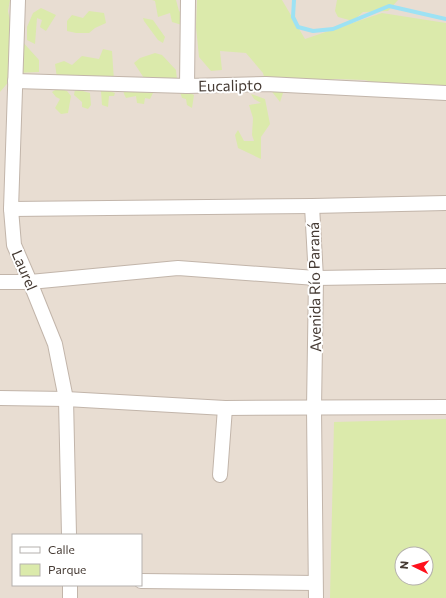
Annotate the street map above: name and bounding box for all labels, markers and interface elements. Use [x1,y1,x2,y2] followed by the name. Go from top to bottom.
[198,75,262,95] street label: Eucalipto
[304,222,324,352] street label: Avenida Río Paraná
[8,247,42,293] street label: Laurel
[12,534,142,586] legend
[48,542,75,556] text: Calle
[394,546,434,586] north arrow
[397,560,410,570] text: N
[48,562,86,576] text: Parque

